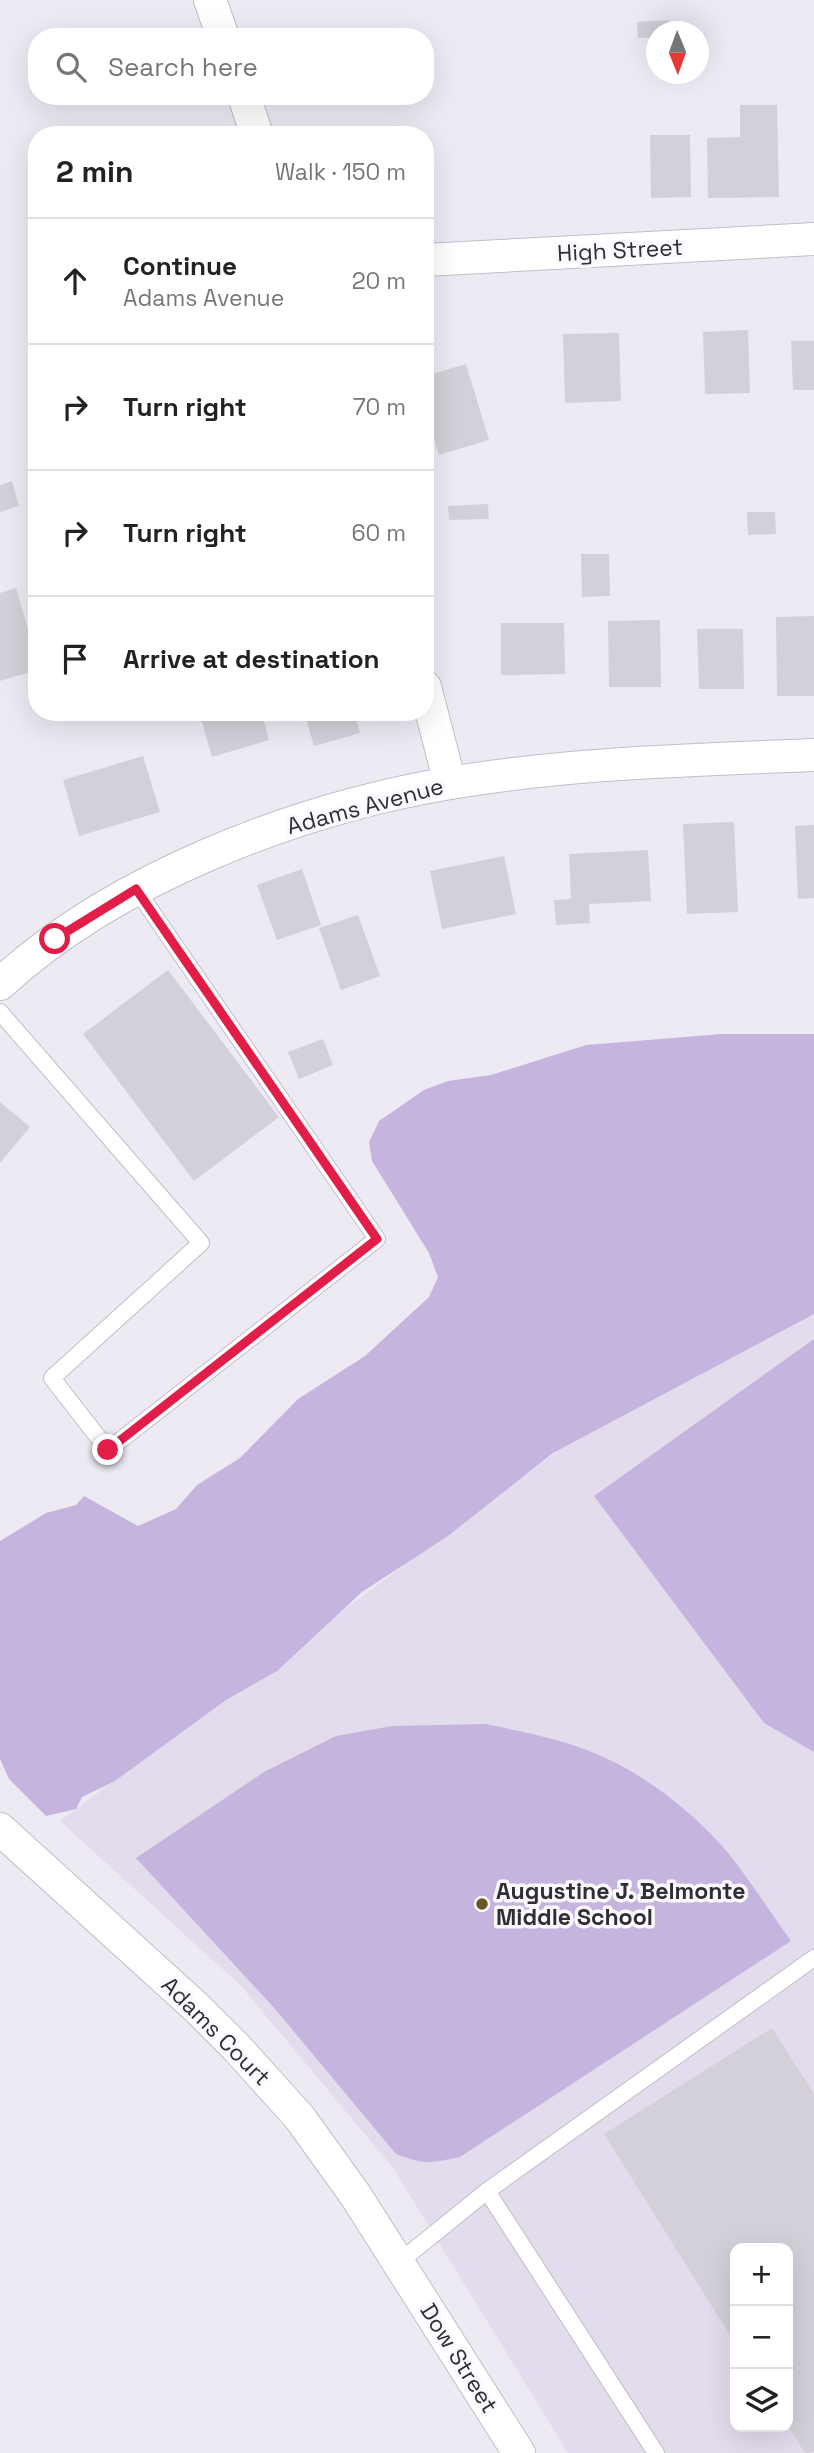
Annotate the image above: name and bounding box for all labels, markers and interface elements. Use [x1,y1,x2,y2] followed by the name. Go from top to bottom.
[646,21,709,84] north arrow
[28,28,434,105] search box
[52,48,90,86] icon: search
[108,50,258,84] text: Search here
[56,152,134,191] text: 2 min
[275,157,406,187] text: Walk · 150 m
[556,232,684,268] street label: High Street
[123,249,237,283] text: Continue
[56,262,94,300] icon: ahead
[352,266,406,296] text: 20 m
[123,283,284,313] text: Adams Avenue
[56,388,94,426] icon: right
[123,390,247,424] text: Turn right
[353,392,406,422] text: 70 m
[56,514,94,552] icon: right
[123,516,247,550] text: Turn right
[351,518,406,548] text: 60 m
[56,640,94,678] icon: arrive
[123,642,380,676] text: Arrive at destination
[283,771,447,841] street label: Adams Avenue
[39,923,70,954] route start
[92,1434,123,1465] route end
[496,1876,745,1932] place label: Augustine J. Belmonte Middle School
[474,1896,490,1912] marker: Augustine J. Belmonte Middle School
[155,1970,277,2092] street label: Adams Court
[730,2243,793,2432] map controls
[730,2243,793,2306] button: +
[413,2298,505,2418] street label: Dow Street
[730,2306,793,2369] button: −
[730,2369,793,2432] button: layers

